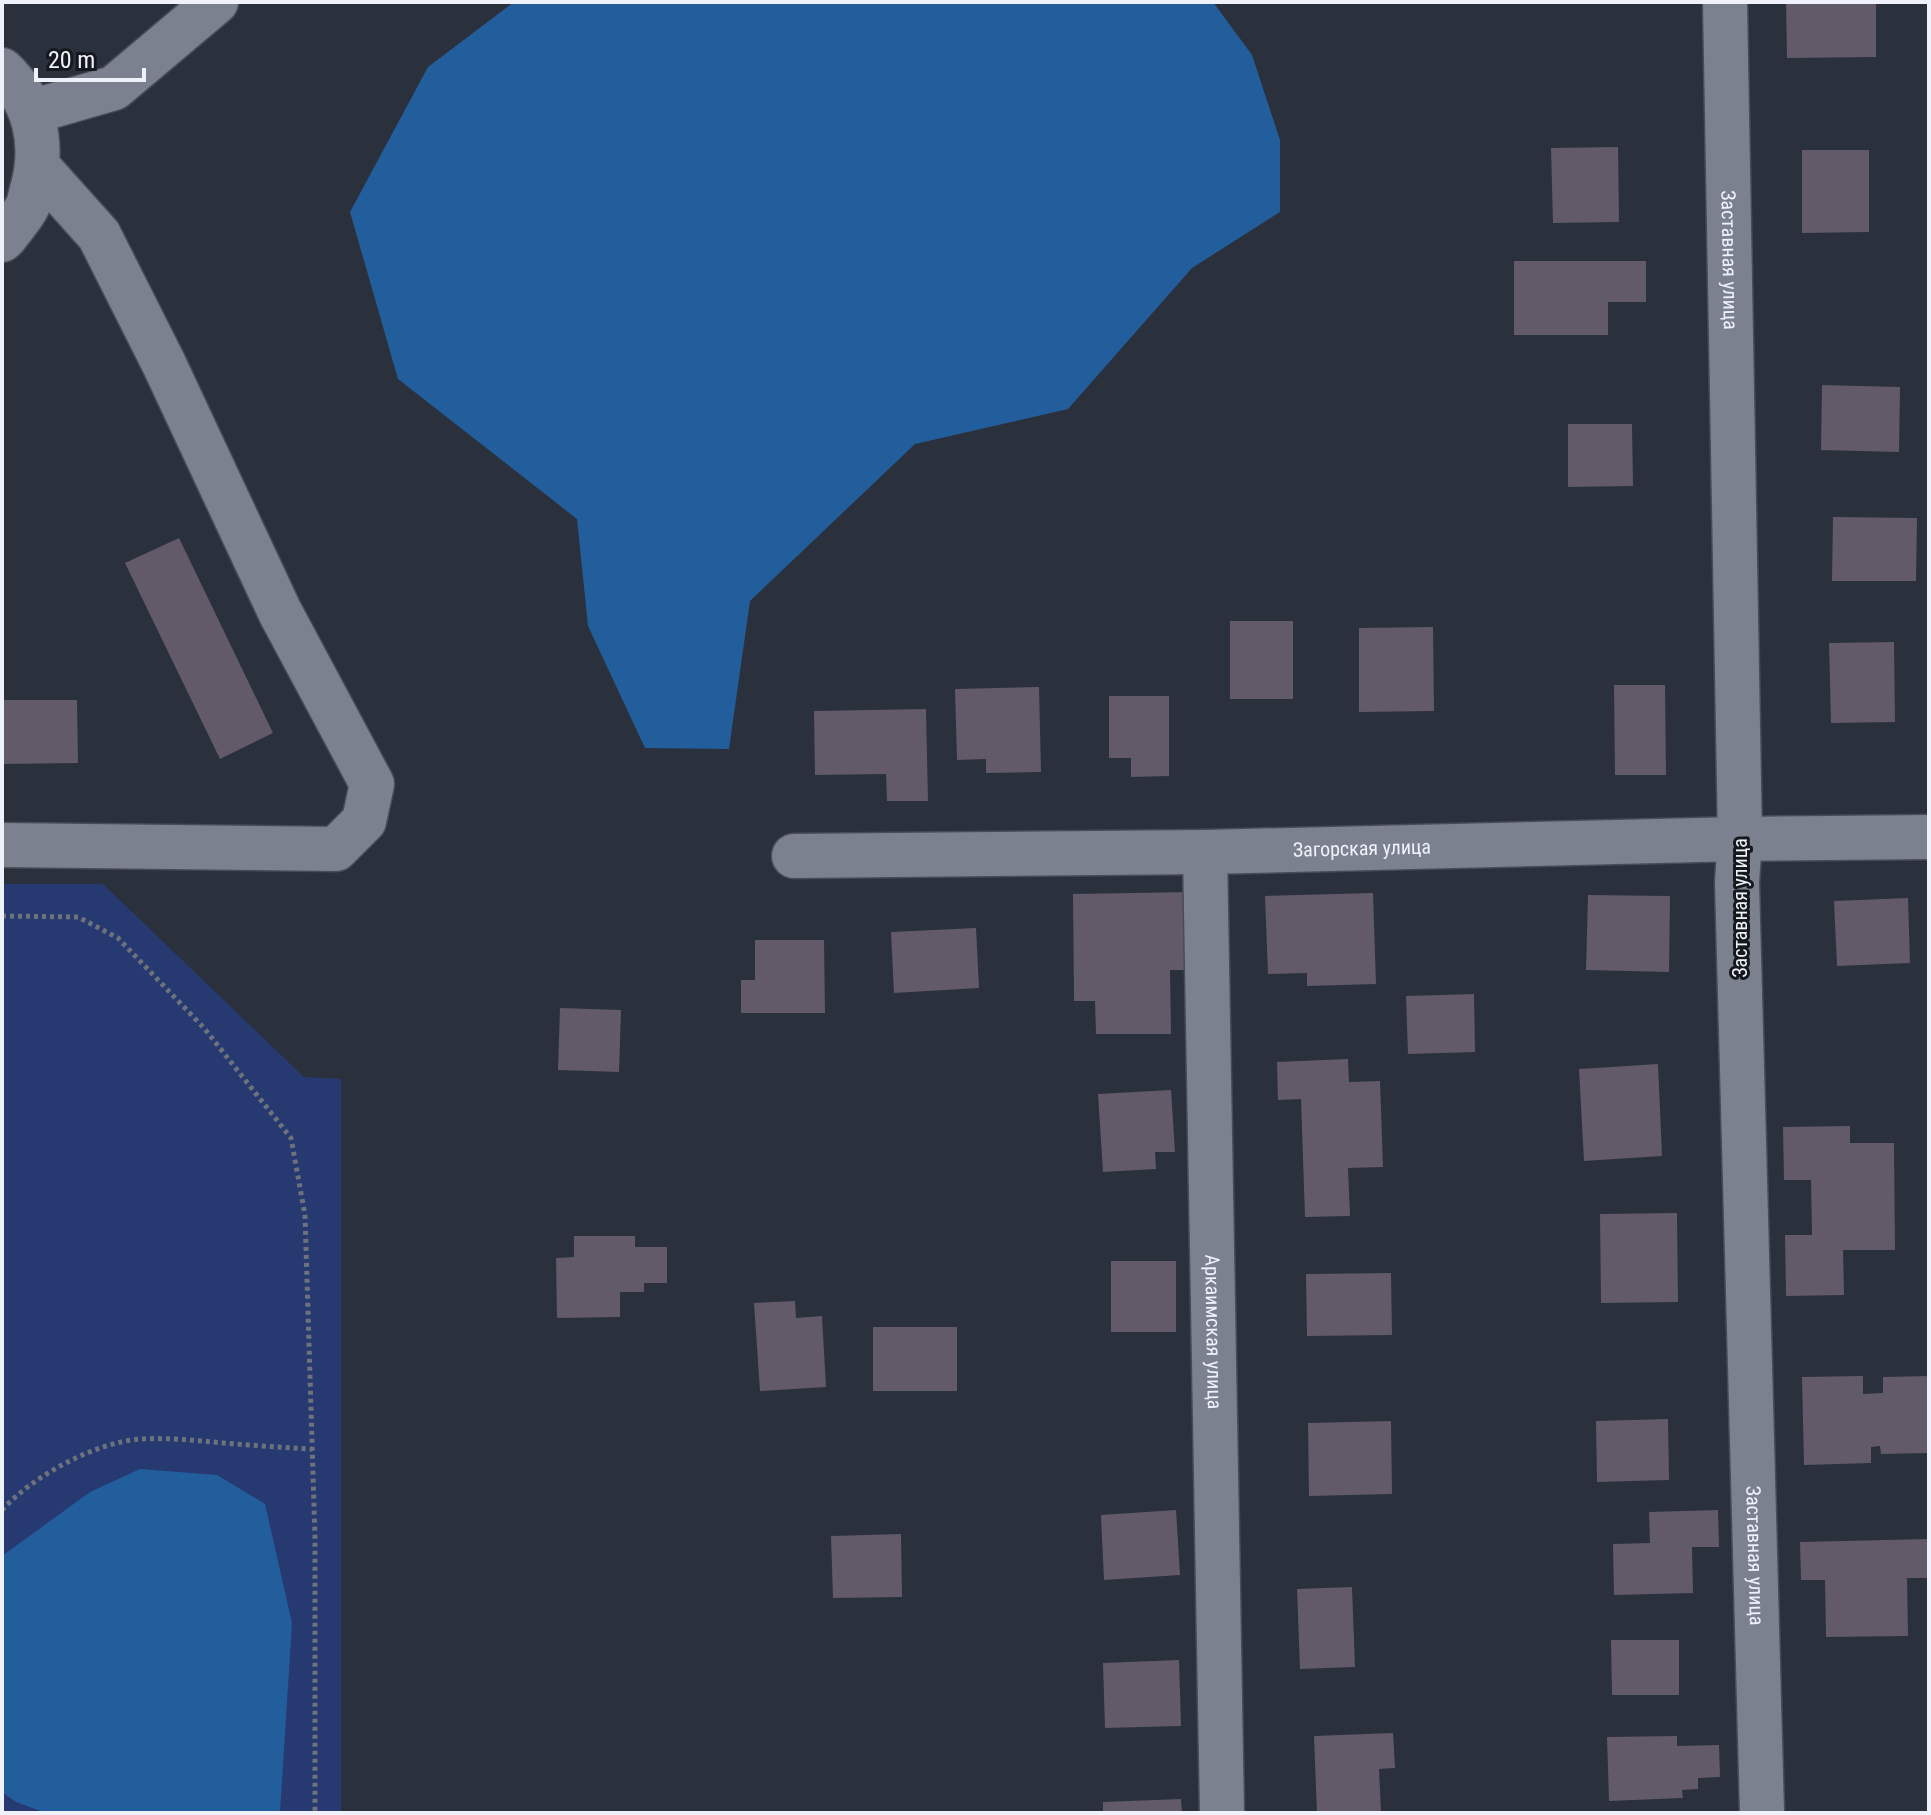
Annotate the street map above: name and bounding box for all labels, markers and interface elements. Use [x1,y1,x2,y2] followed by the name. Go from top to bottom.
[36,32,144,82] scale bar
[48,46,95,74] text: 20 m
[1716,190,1743,330] street label: Заставная улица
[1293,835,1431,862] street label: Загорская улица
[1728,838,1752,978] street label: Заставная улица
[1200,1254,1227,1410] street label: Аркаимская улица
[1741,1485,1769,1626] street label: Заставная улица

